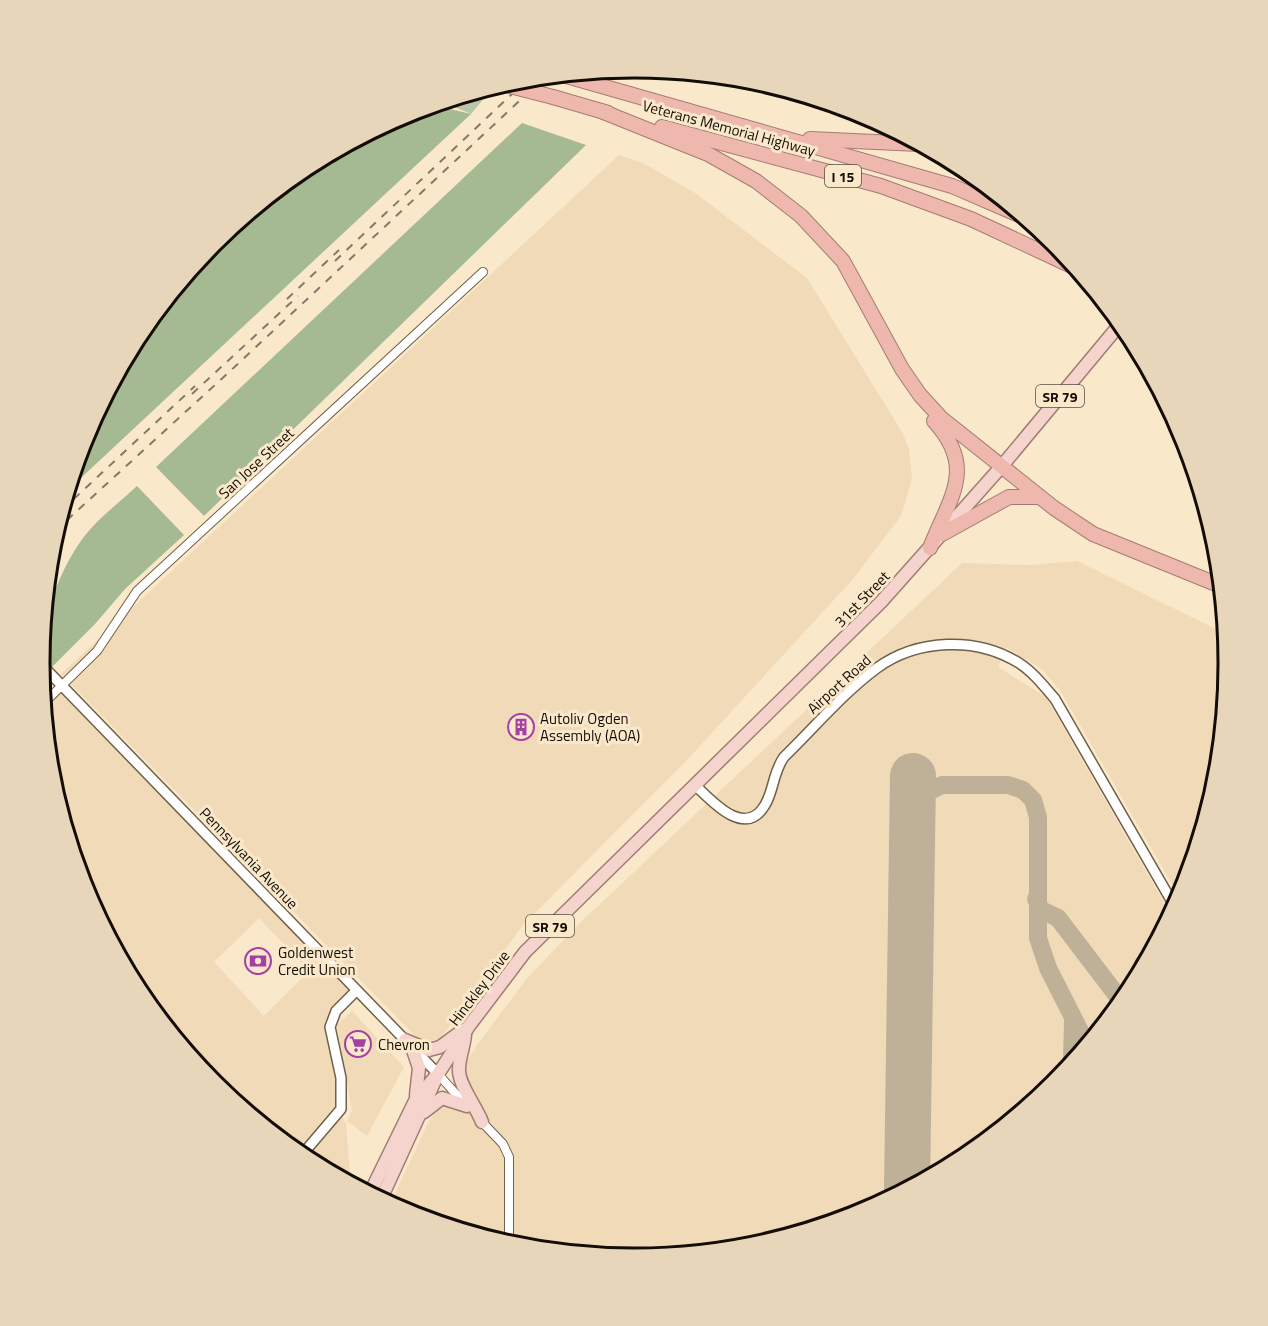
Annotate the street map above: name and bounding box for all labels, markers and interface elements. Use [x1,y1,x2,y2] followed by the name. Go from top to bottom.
[640,94,818,162] street label: Veterans Memorial Highway
[825,165,861,187] road number: I 15
[1036,385,1084,407] road number: SR 79
[213,421,299,504] street label: San Jose Street
[829,565,895,633] street label: 31st Street
[802,649,876,719] street label: Airport Road
[540,707,640,747] place label: Autoliv Ogden Assembly (AOA)
[506,712,536,742] building icon: Autoliv Ogden Assembly (AOA)
[194,802,304,914] street label: Pennsylvania Avenue
[526,915,574,937] road number: SR 79
[278,941,355,981] place label: Goldenwest Credit Union
[443,945,515,1031] street label: Hinckley Drive
[243,946,273,976] bank icon: Goldenwest Credit Union
[343,1029,373,1059] supermarket icon: Chevron
[378,1033,430,1056] place label: Chevron

